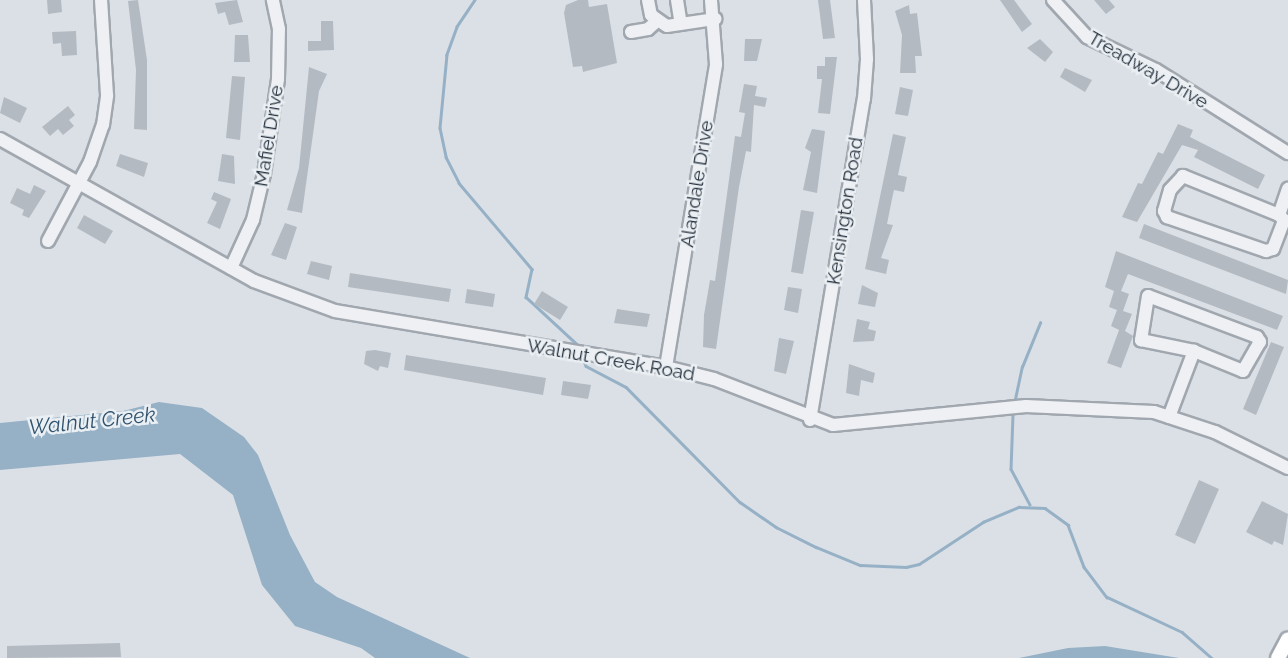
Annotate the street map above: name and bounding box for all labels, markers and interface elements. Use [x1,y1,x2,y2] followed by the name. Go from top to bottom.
[1084,26,1212,114] street label: Treadway Drive
[250,83,288,189] street label: Mafiel Drive
[676,119,718,249] street label: Alandale Drive
[822,136,868,286] street label: Kensington Road
[525,334,697,386] street label: Walnut Creek Road
[27,402,157,440] water label: Walnut Creek

